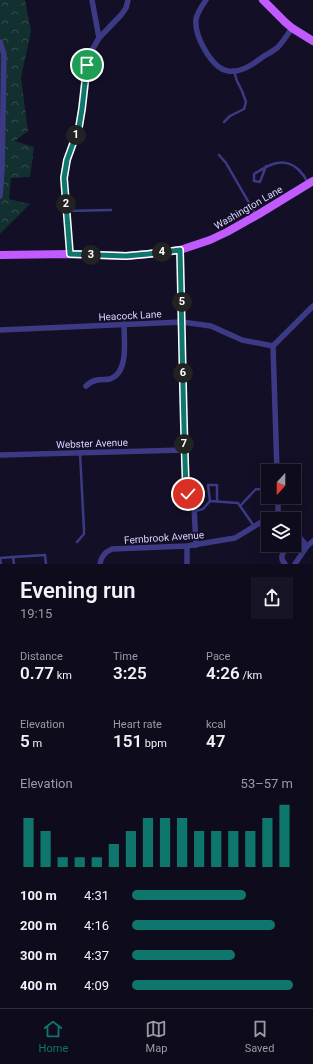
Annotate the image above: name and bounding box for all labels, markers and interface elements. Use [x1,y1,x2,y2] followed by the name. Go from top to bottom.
[70,48,104,82] pin
[76,54,98,76] icon: arrive
[66,125,86,145] pin: 1
[73,128,79,141] text: 1
[212,183,284,231] street label: Washington Lane
[56,194,76,214] pin: 2
[63,197,69,210] text: 2
[152,242,172,262] pin: 4
[81,245,101,265] pin: 3
[159,245,165,258] text: 4
[88,248,94,261] text: 3
[172,292,192,312] pin: 5
[179,295,185,308] text: 5
[98,308,162,323] street label: Heacock Lane
[173,363,193,383] pin: 6
[180,366,186,379] text: 6
[174,434,194,454] pin: 7
[56,437,128,450] street label: Webster Avenue
[181,437,187,450] text: 7
[261,464,301,504] north arrow
[261,464,301,552] map controls
[171,477,205,511] pin
[177,483,199,505] icon: check
[261,512,301,552] button: layers
[124,529,204,546] street label: Fernbrook Avenue
[251,577,293,619] button: share
[20,578,136,603] text: Evening run
[20,606,52,621] text: 19:15
[20,650,63,663] text: Distance
[113,650,138,663] text: Time
[206,650,230,663] text: Pace
[20,663,54,683] text: 0.77
[113,663,147,683] text: 3:25
[206,663,240,683] text: 4:26
[54,669,72,682] text: km
[240,669,262,682] text: /km
[20,718,65,731] text: Elevation
[113,718,162,731] text: Heart rate
[206,718,226,731] text: kcal
[20,731,30,751] text: 5
[113,731,142,751] text: 151
[206,731,225,751] text: 47
[30,737,42,750] text: m
[142,737,167,750] text: bpm
[20,776,73,791] text: Elevation
[241,776,293,791] text: 53–57 m
[20,888,57,903] text: 100 m
[84,888,109,903] text: 4:31
[20,918,57,933] text: 200 m
[84,918,109,933] text: 4:16
[20,948,57,963] text: 300 m
[84,948,109,963] text: 4:37
[20,978,57,993] text: 400 m
[84,978,109,993] text: 4:09
[39,1018,68,1055] tab: Home
[145,1018,167,1055] tab: Map
[245,1018,274,1055] tab: Saved

